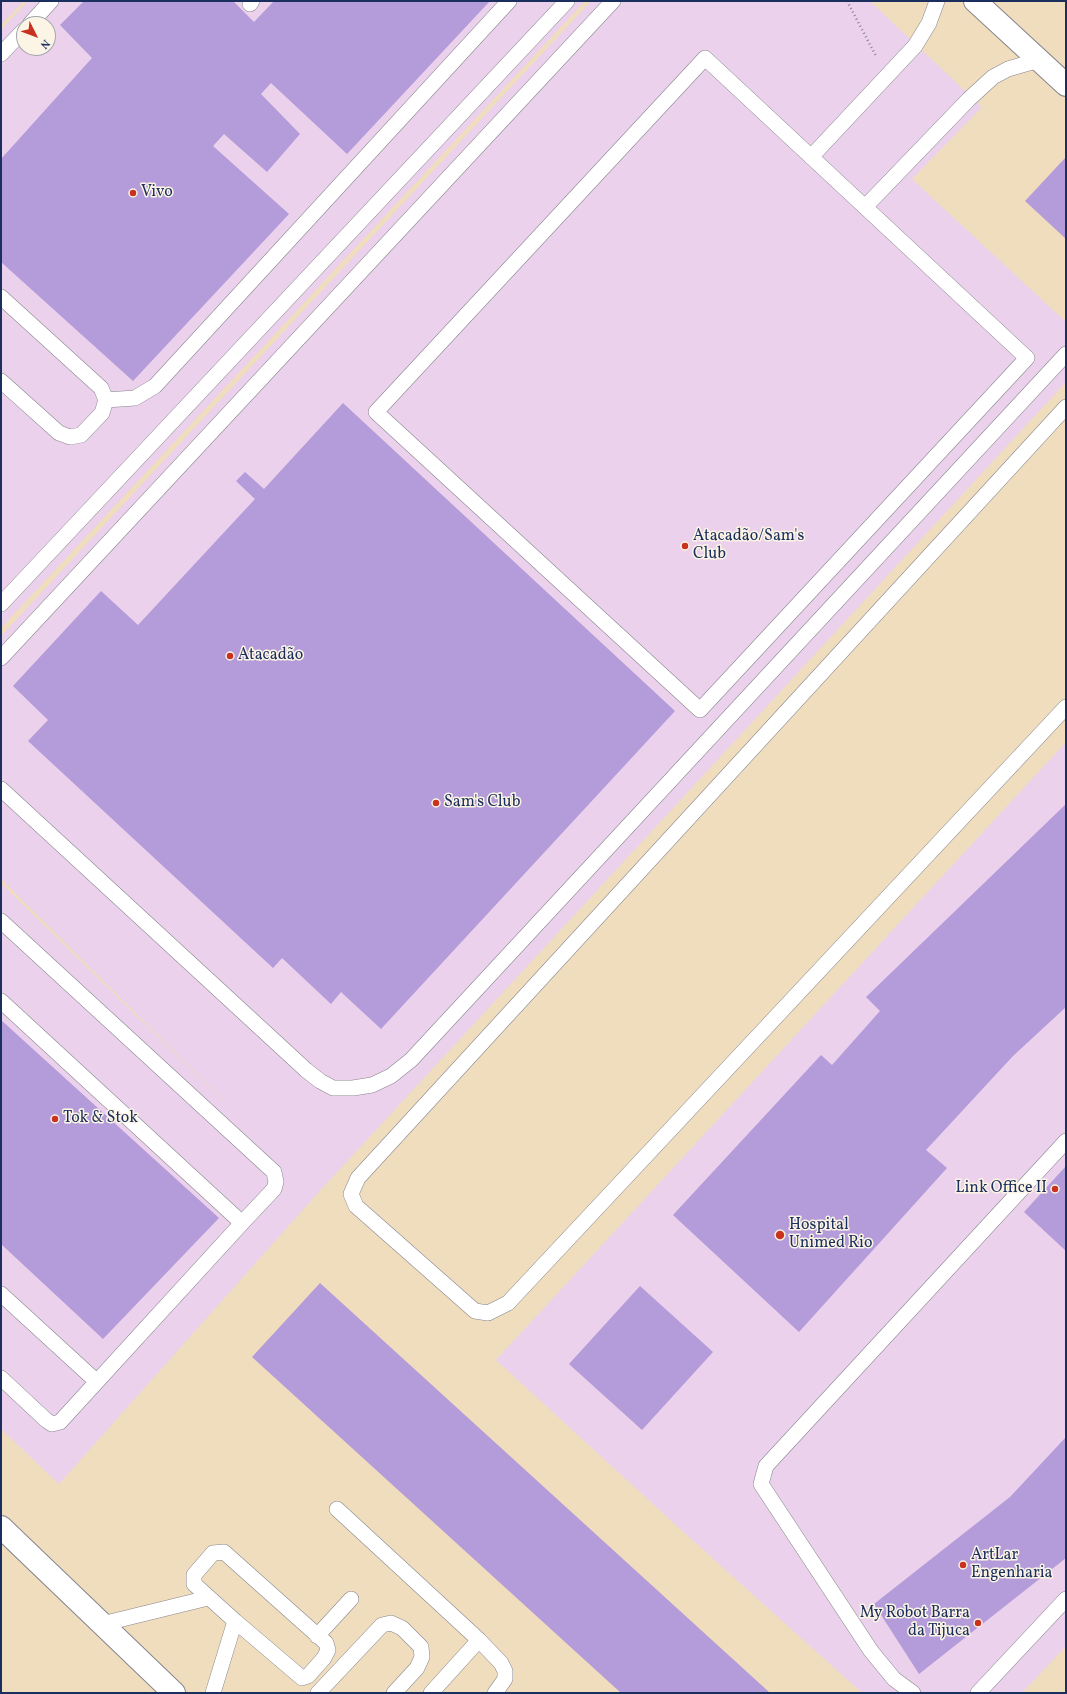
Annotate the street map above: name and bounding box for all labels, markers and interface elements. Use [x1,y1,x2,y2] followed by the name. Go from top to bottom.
[16,16,56,56] north arrow
[36,36,53,52] text: N
[141,183,173,203] place label: Vivo
[128,188,138,198] marker: Vivo
[693,527,804,565] place label: Atacadão/Sam's Club
[680,541,690,551] marker: Atacadão/Sam's Club
[238,646,303,666] place label: Atacadão
[225,651,235,661] marker: Atacadão
[444,793,520,813] place label: Sam's Club
[431,798,441,808] marker: Sam's Club
[63,1109,138,1129] place label: Tok & Stok
[50,1114,60,1124] marker: Tok & Stok
[956,1179,1047,1199] place label: Link Office II
[1050,1184,1060,1194] marker: Link Office II
[789,1216,872,1254] place label: Hospital Unimed Rio
[774,1229,786,1241] marker: Hospital Unimed Rio
[971,1546,1052,1584] place label: ArtLar Engenharia
[958,1560,968,1570] marker: ArtLar Engenharia
[860,1604,970,1642] place label: My Robot Barra da Tijuca
[973,1618,983,1628] marker: My Robot Barra da Tijuca

